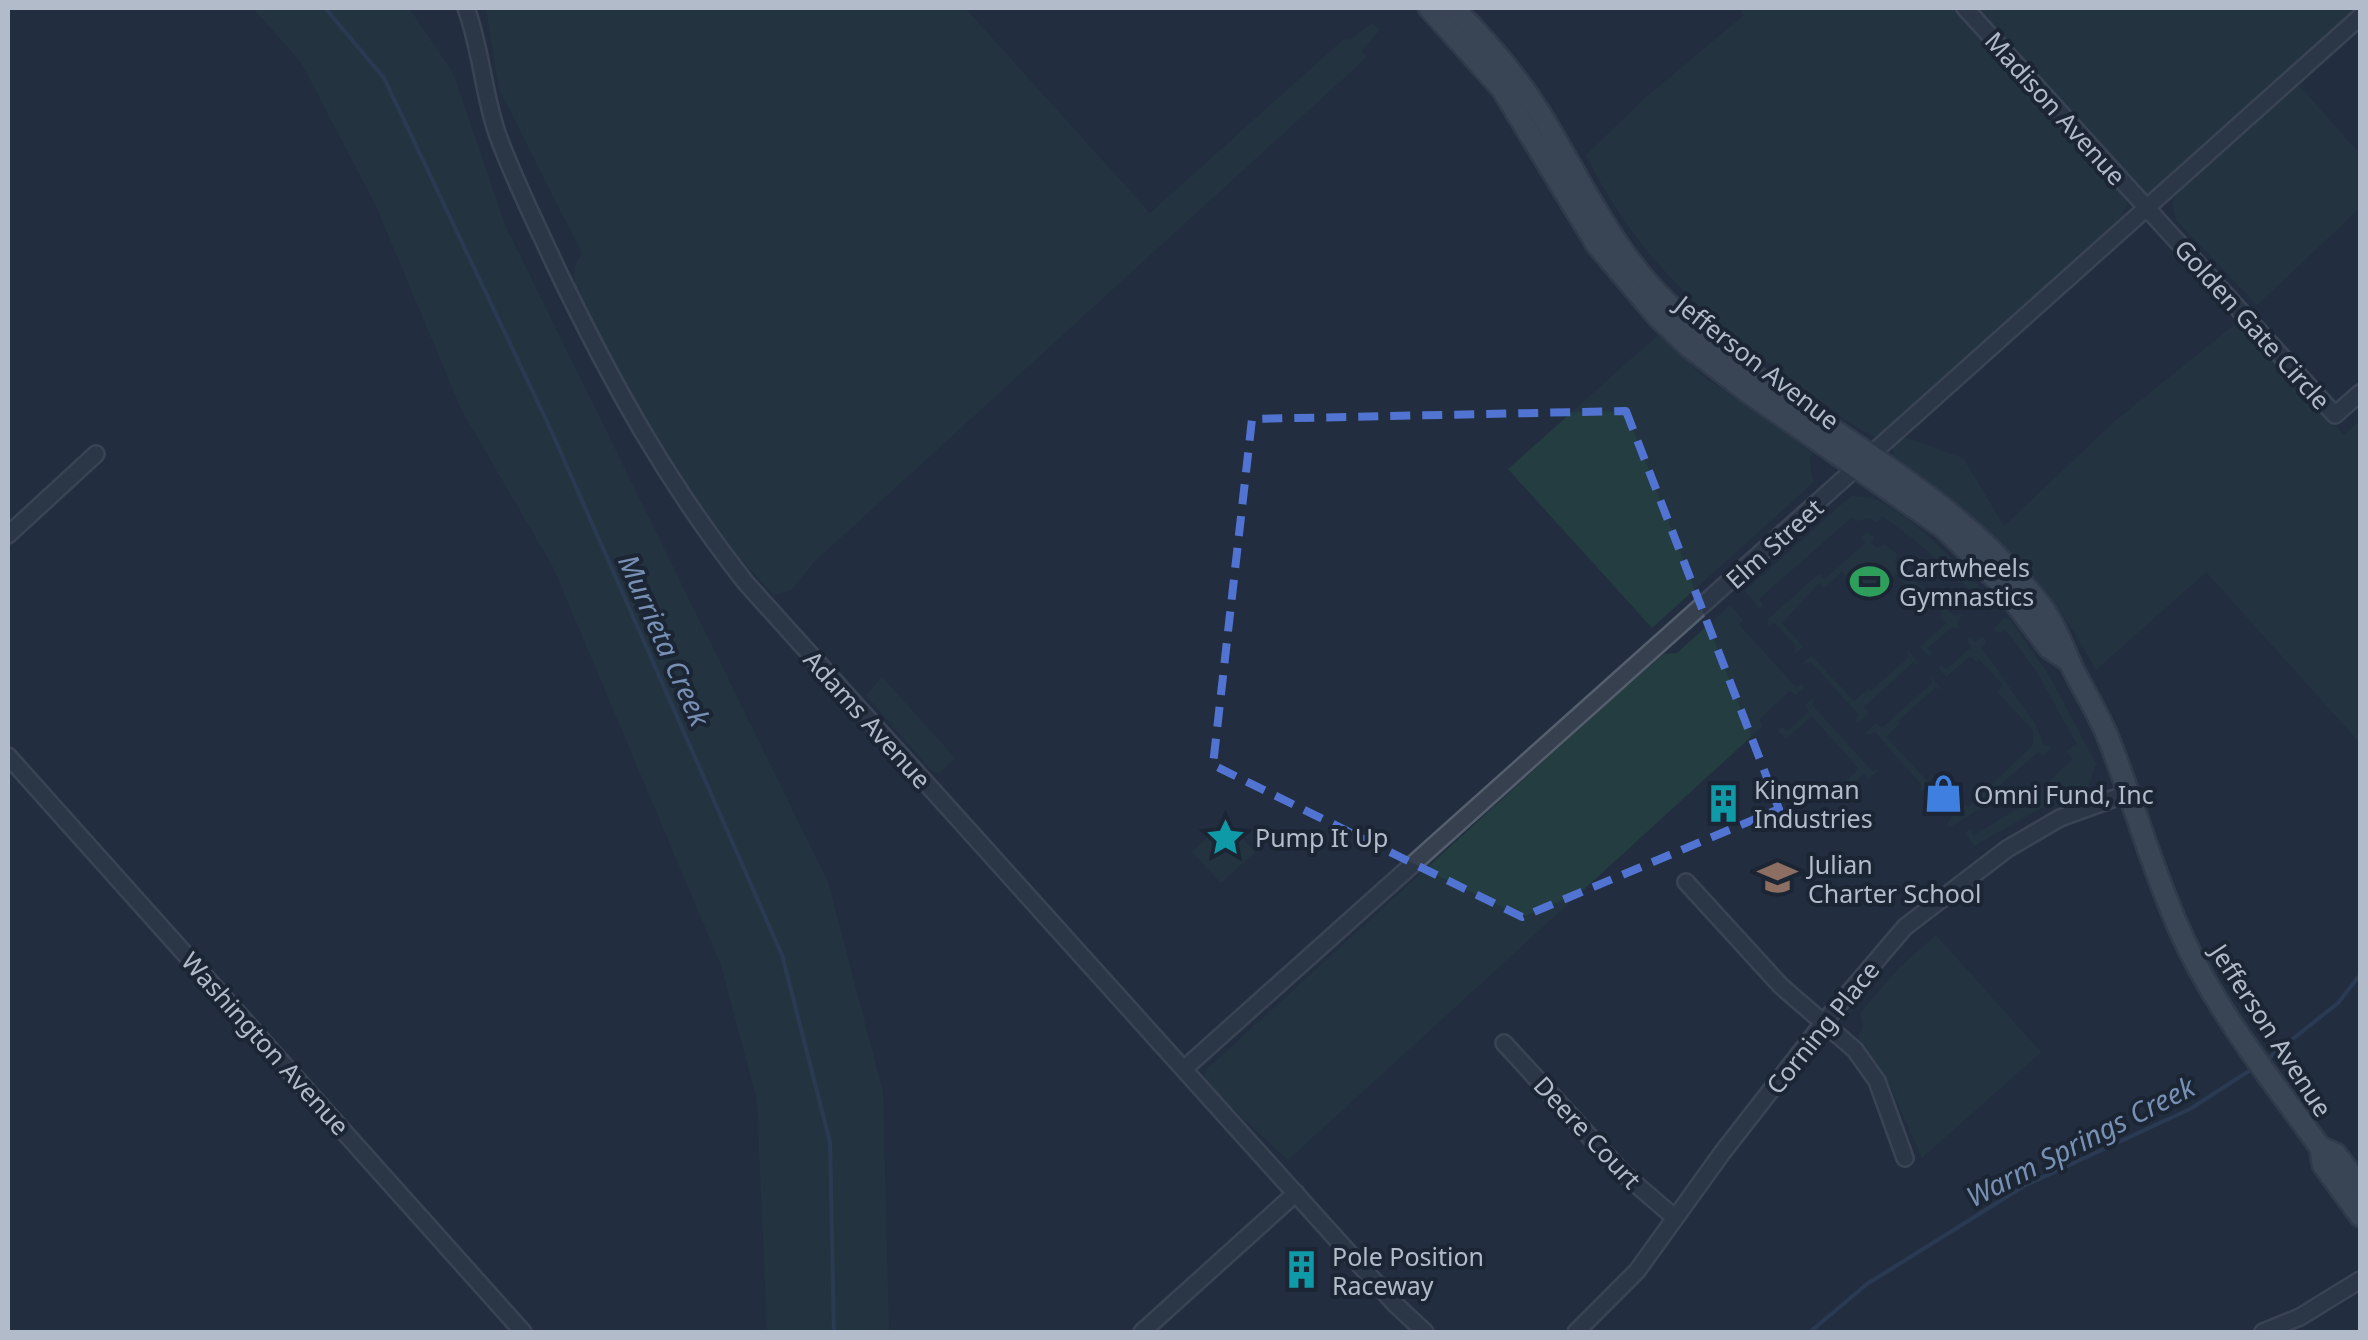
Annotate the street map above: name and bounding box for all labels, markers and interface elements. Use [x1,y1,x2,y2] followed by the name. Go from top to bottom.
[1978,24,2134,192] street label: Madison Avenue
[2168,232,2338,416] street label: Golden Gate Circle
[1667,286,1847,437] street label: Jefferson Avenue
[1718,490,1830,596] street label: Elm Street
[610,548,720,733] water label: Murrieta Creek
[1899,550,2034,613] place label: Cartwheels Gymnastics
[1848,560,1890,602] sports icon: Cartwheels Gymnastics
[797,643,939,795] street label: Adams Avenue
[1754,772,1873,835] place label: Kingman Industries
[1923,773,1965,815] shop icon: Omni Fund, Inc
[1974,777,2154,811] place label: Omni Fund, Inc
[1703,782,1745,824] building icon: Kingman Industries
[1204,816,1246,858] place icon: Pump It Up
[1255,820,1388,854] place label: Pump It Up
[1806,847,1981,910] place label: Julian Charter School
[1757,857,1799,899] school or university icon: Julian Charter School
[2202,935,2341,1123] street label: Jefferson Avenue
[175,944,357,1142] street label: Washington Avenue
[1758,953,1886,1101] street label: Corning Place
[1959,1066,2202,1215] water label: Warm Springs Creek
[1527,1068,1649,1196] street label: Deere Court
[1332,1239,1484,1302] place label: Pole Position Raceway
[1281,1249,1323,1291] building icon: Pole Position Raceway

